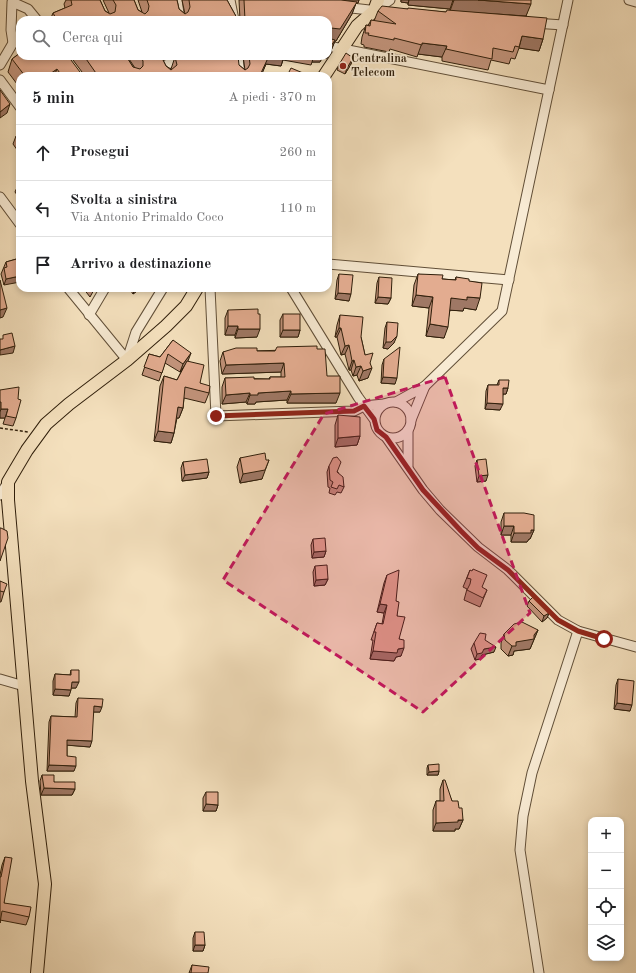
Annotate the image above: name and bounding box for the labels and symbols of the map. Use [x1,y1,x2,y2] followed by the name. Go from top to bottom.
[351,53,407,79] place label: Centralina Telecom
[338,61,348,71] marker: Centralina Telecom
[207,407,225,425] route end
[595,630,613,648] route start

